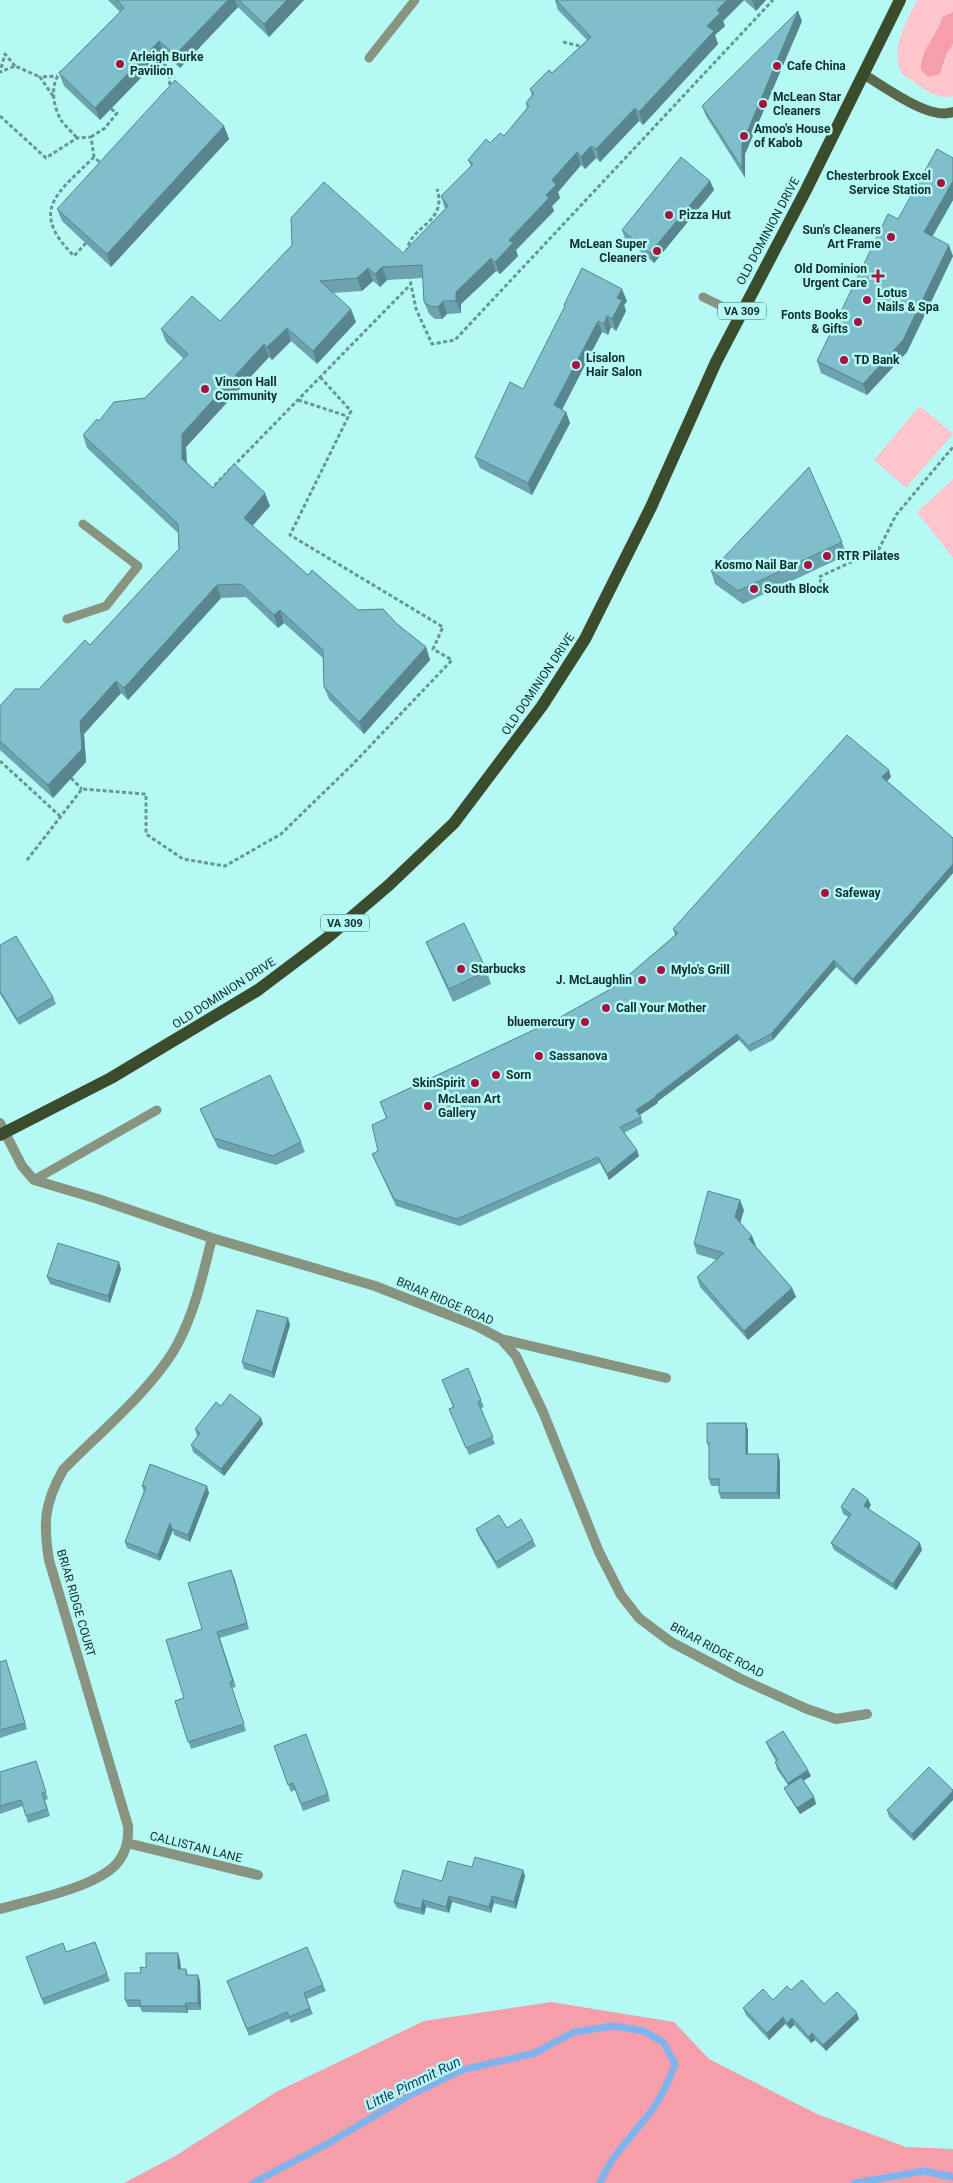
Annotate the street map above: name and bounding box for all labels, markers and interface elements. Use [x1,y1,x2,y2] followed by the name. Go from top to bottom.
[130,50,204,78] place label: Arleigh Burke Pavilion
[114,58,126,70] marker: Arleigh Burke Pavilion
[787,59,846,73] place label: Cafe China
[771,60,783,72] marker: Cafe China
[773,90,842,118] place label: McLean Star Cleaners
[757,98,769,110] marker: McLean Star Cleaners
[754,122,831,150] place label: Amoo's House of Kabob
[738,130,750,142] marker: Amoo's House of Kabob
[826,169,931,197] place label: Chesterbrook Excel Service Station
[734,175,802,287] street label: OLD DOMINION DRIVE
[935,177,947,189] marker: Chesterbrook Excel Service Station
[679,208,731,222] place label: Pizza Hut
[663,209,675,221] marker: Pizza Hut
[802,223,882,251] place label: Sun's Cleaners Art Frame
[885,231,897,243] marker: Sun's Cleaners Art Frame
[569,237,648,265] place label: McLean Super Cleaners
[651,245,663,257] marker: McLean Super Cleaners
[794,262,868,290] place label: Old Dominion Urgent Care
[871,269,885,283] marker: Old Dominion Urgent Care
[877,286,939,314] place label: Lotus Nails & Spa
[861,294,873,306] marker: Lotus Nails & Spa
[718,302,766,320] road number: VA 309
[781,308,848,336] place label: Fonts Books & Gifts
[852,316,864,328] marker: Fonts Books & Gifts
[586,351,642,379] place label: Lisalon Hair Salon
[854,353,900,367] place label: TD Bank
[838,354,850,366] marker: TD Bank
[570,359,582,371] marker: Lisalon Hair Salon
[215,375,278,403] place label: Vinson Hall Community
[199,383,211,395] marker: Vinson Hall Community
[837,549,900,563] place label: RTR Pilates
[821,550,833,562] marker: RTR Pilates
[715,558,799,572] place label: Kosmo Nail Bar
[802,559,814,571] marker: Kosmo Nail Bar
[764,582,830,596] place label: South Block
[748,583,760,595] marker: South Block
[499,630,577,738] street label: OLD DOMINION DRIVE
[835,886,882,900] place label: Safeway
[819,887,831,899] marker: Safeway
[321,914,369,931] road number: VA 309
[170,954,278,1032] street label: OLD DOMINION DRIVE
[471,962,526,976] place label: Starbucks
[455,963,467,975] marker: Starbucks
[671,963,730,977] place label: Mylo's Grill
[655,964,667,976] marker: Mylo's Grill
[556,973,632,987] place label: J. McLaughlin
[636,974,648,986] marker: J. McLaughlin
[616,1001,707,1015] place label: Call Your Mother
[600,1002,612,1014] marker: Call Your Mother
[507,1015,576,1029] place label: bluemercury
[579,1016,591,1028] marker: bluemercury
[549,1049,608,1063] place label: Sassanova
[533,1050,545,1062] marker: Sassanova
[506,1068,532,1082] place label: Sorn
[490,1069,502,1081] marker: Sorn
[412,1076,465,1090] place label: SkinSpirit
[469,1077,481,1089] marker: SkinSpirit
[438,1092,501,1120] place label: McLean Art Gallery
[422,1100,434,1112] marker: McLean Art Gallery
[394,1274,496,1328] street label: BRIAR RIDGE ROAD
[54,1548,98,1658] street label: BRIAR RIDGE COURT
[668,1619,766,1681] street label: BRIAR RIDGE ROAD
[148,1829,244,1865] street label: CALLISTAN LANE
[363,2053,463,2113] water label: Little Pimmit Run

